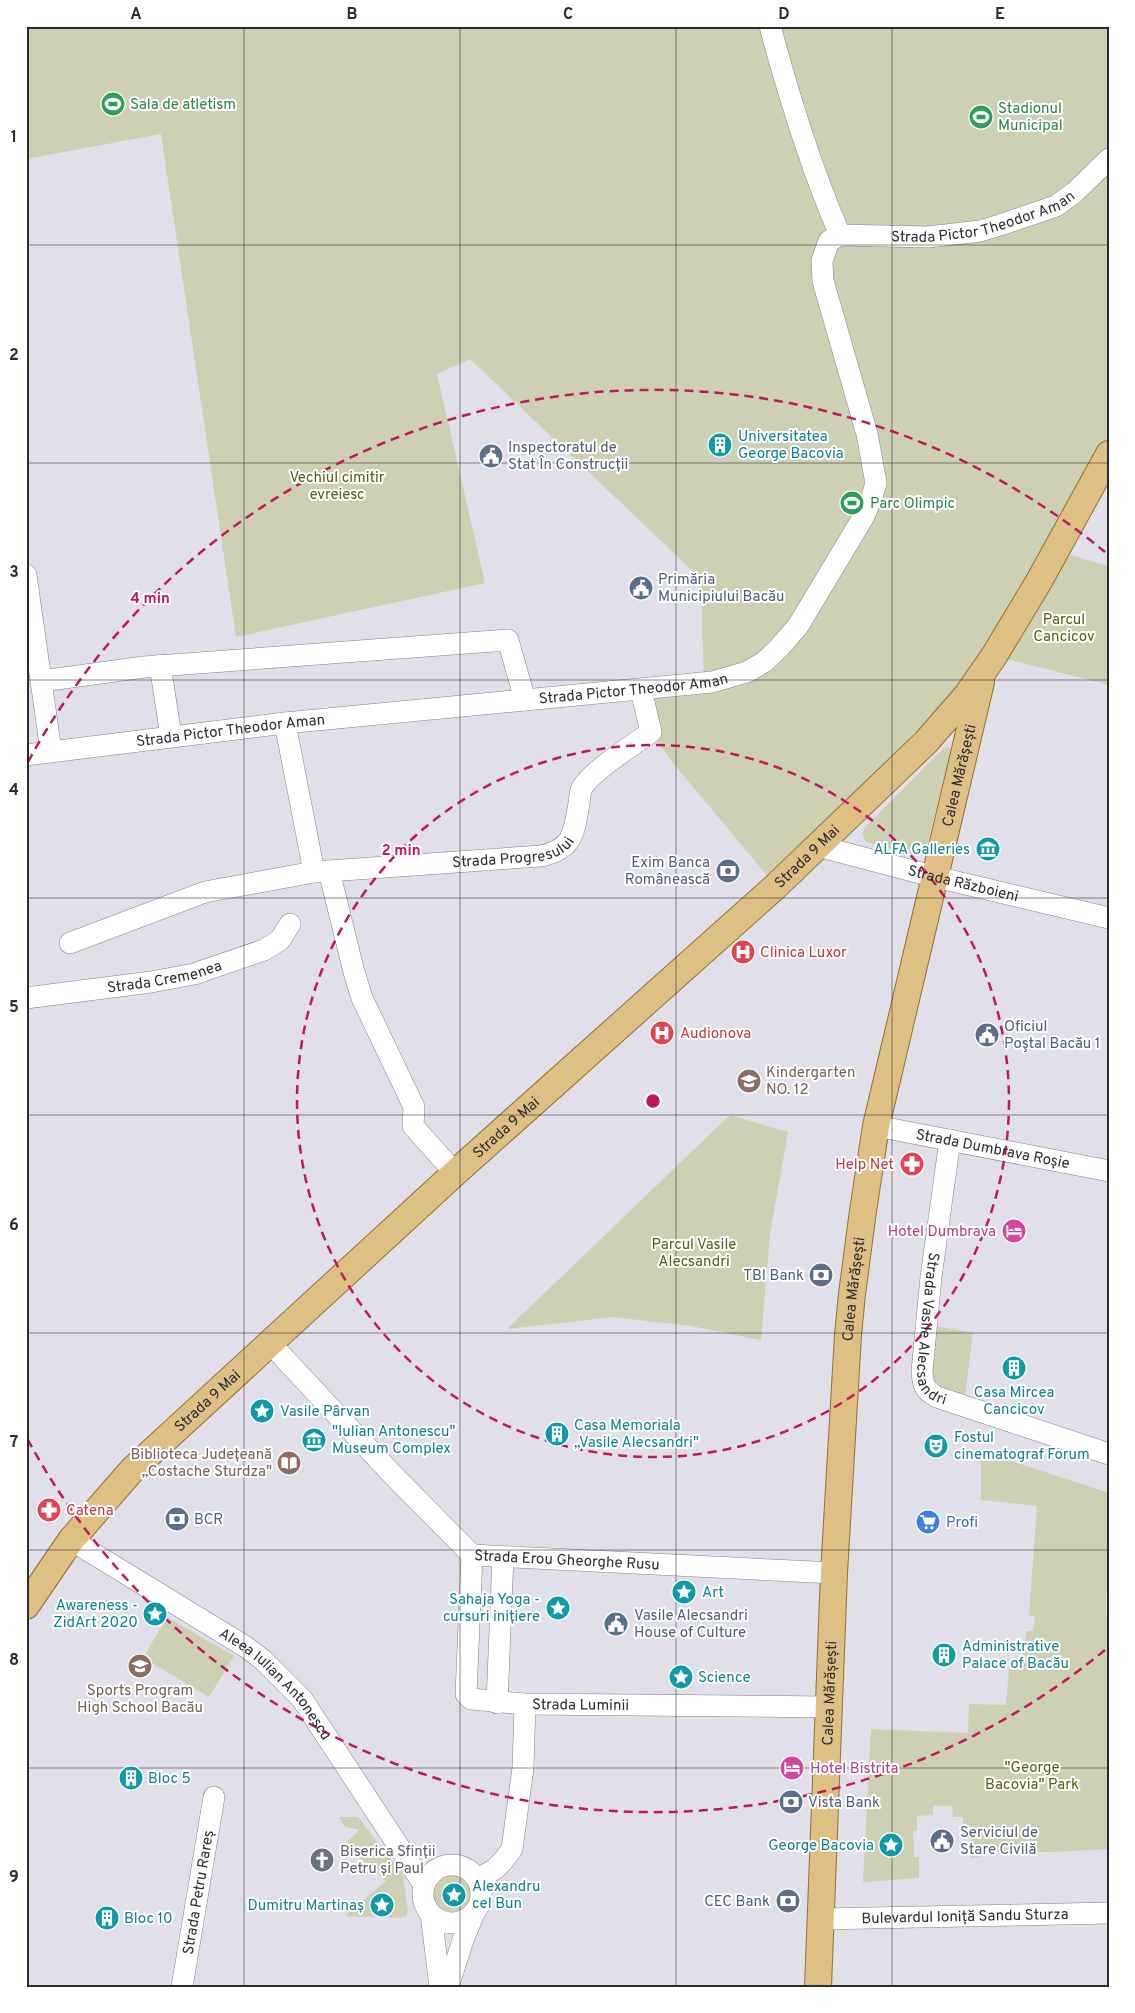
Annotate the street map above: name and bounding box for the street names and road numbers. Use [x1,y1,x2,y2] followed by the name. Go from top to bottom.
[891,187,1079,248] street label: Strada Pictor Theodor Aman
[538,670,731,710] street label: Strada Pictor Theodor Aman
[135,711,326,752] street label: Strada Pictor Theodor Aman
[939,722,982,829] street label: Calea Mărășești
[771,822,845,893] street label: Strada 9 Mai
[452,834,580,873] street label: Strada Progresului
[905,862,1020,907] street label: Strada Războieni
[106,957,225,999] street label: Strada Cremenea
[470,1094,544,1163] street label: Strada 9 Mai
[914,1126,1071,1174] street label: Strada Dumbrava Roșie
[840,1236,870,1342] street label: Calea Mărășești
[911,1251,949,1410] street label: Strada Vasile Alecsandri
[171,1367,245,1437] street label: Strada 9 Mai
[474,1547,660,1575] street label: Strada Erou Gheorghe Rusu
[215,1625,334,1744] street label: Aleea Iulian Antonescu
[819,1641,842,1746] street label: Calea Mărășești
[532,1696,629,1716] street label: Strada Luminii
[180,1829,219,1956] street label: Strada Petru Rareș
[861,1906,1069,1929] street label: Bulevardul Ioniță Sandu Sturza

